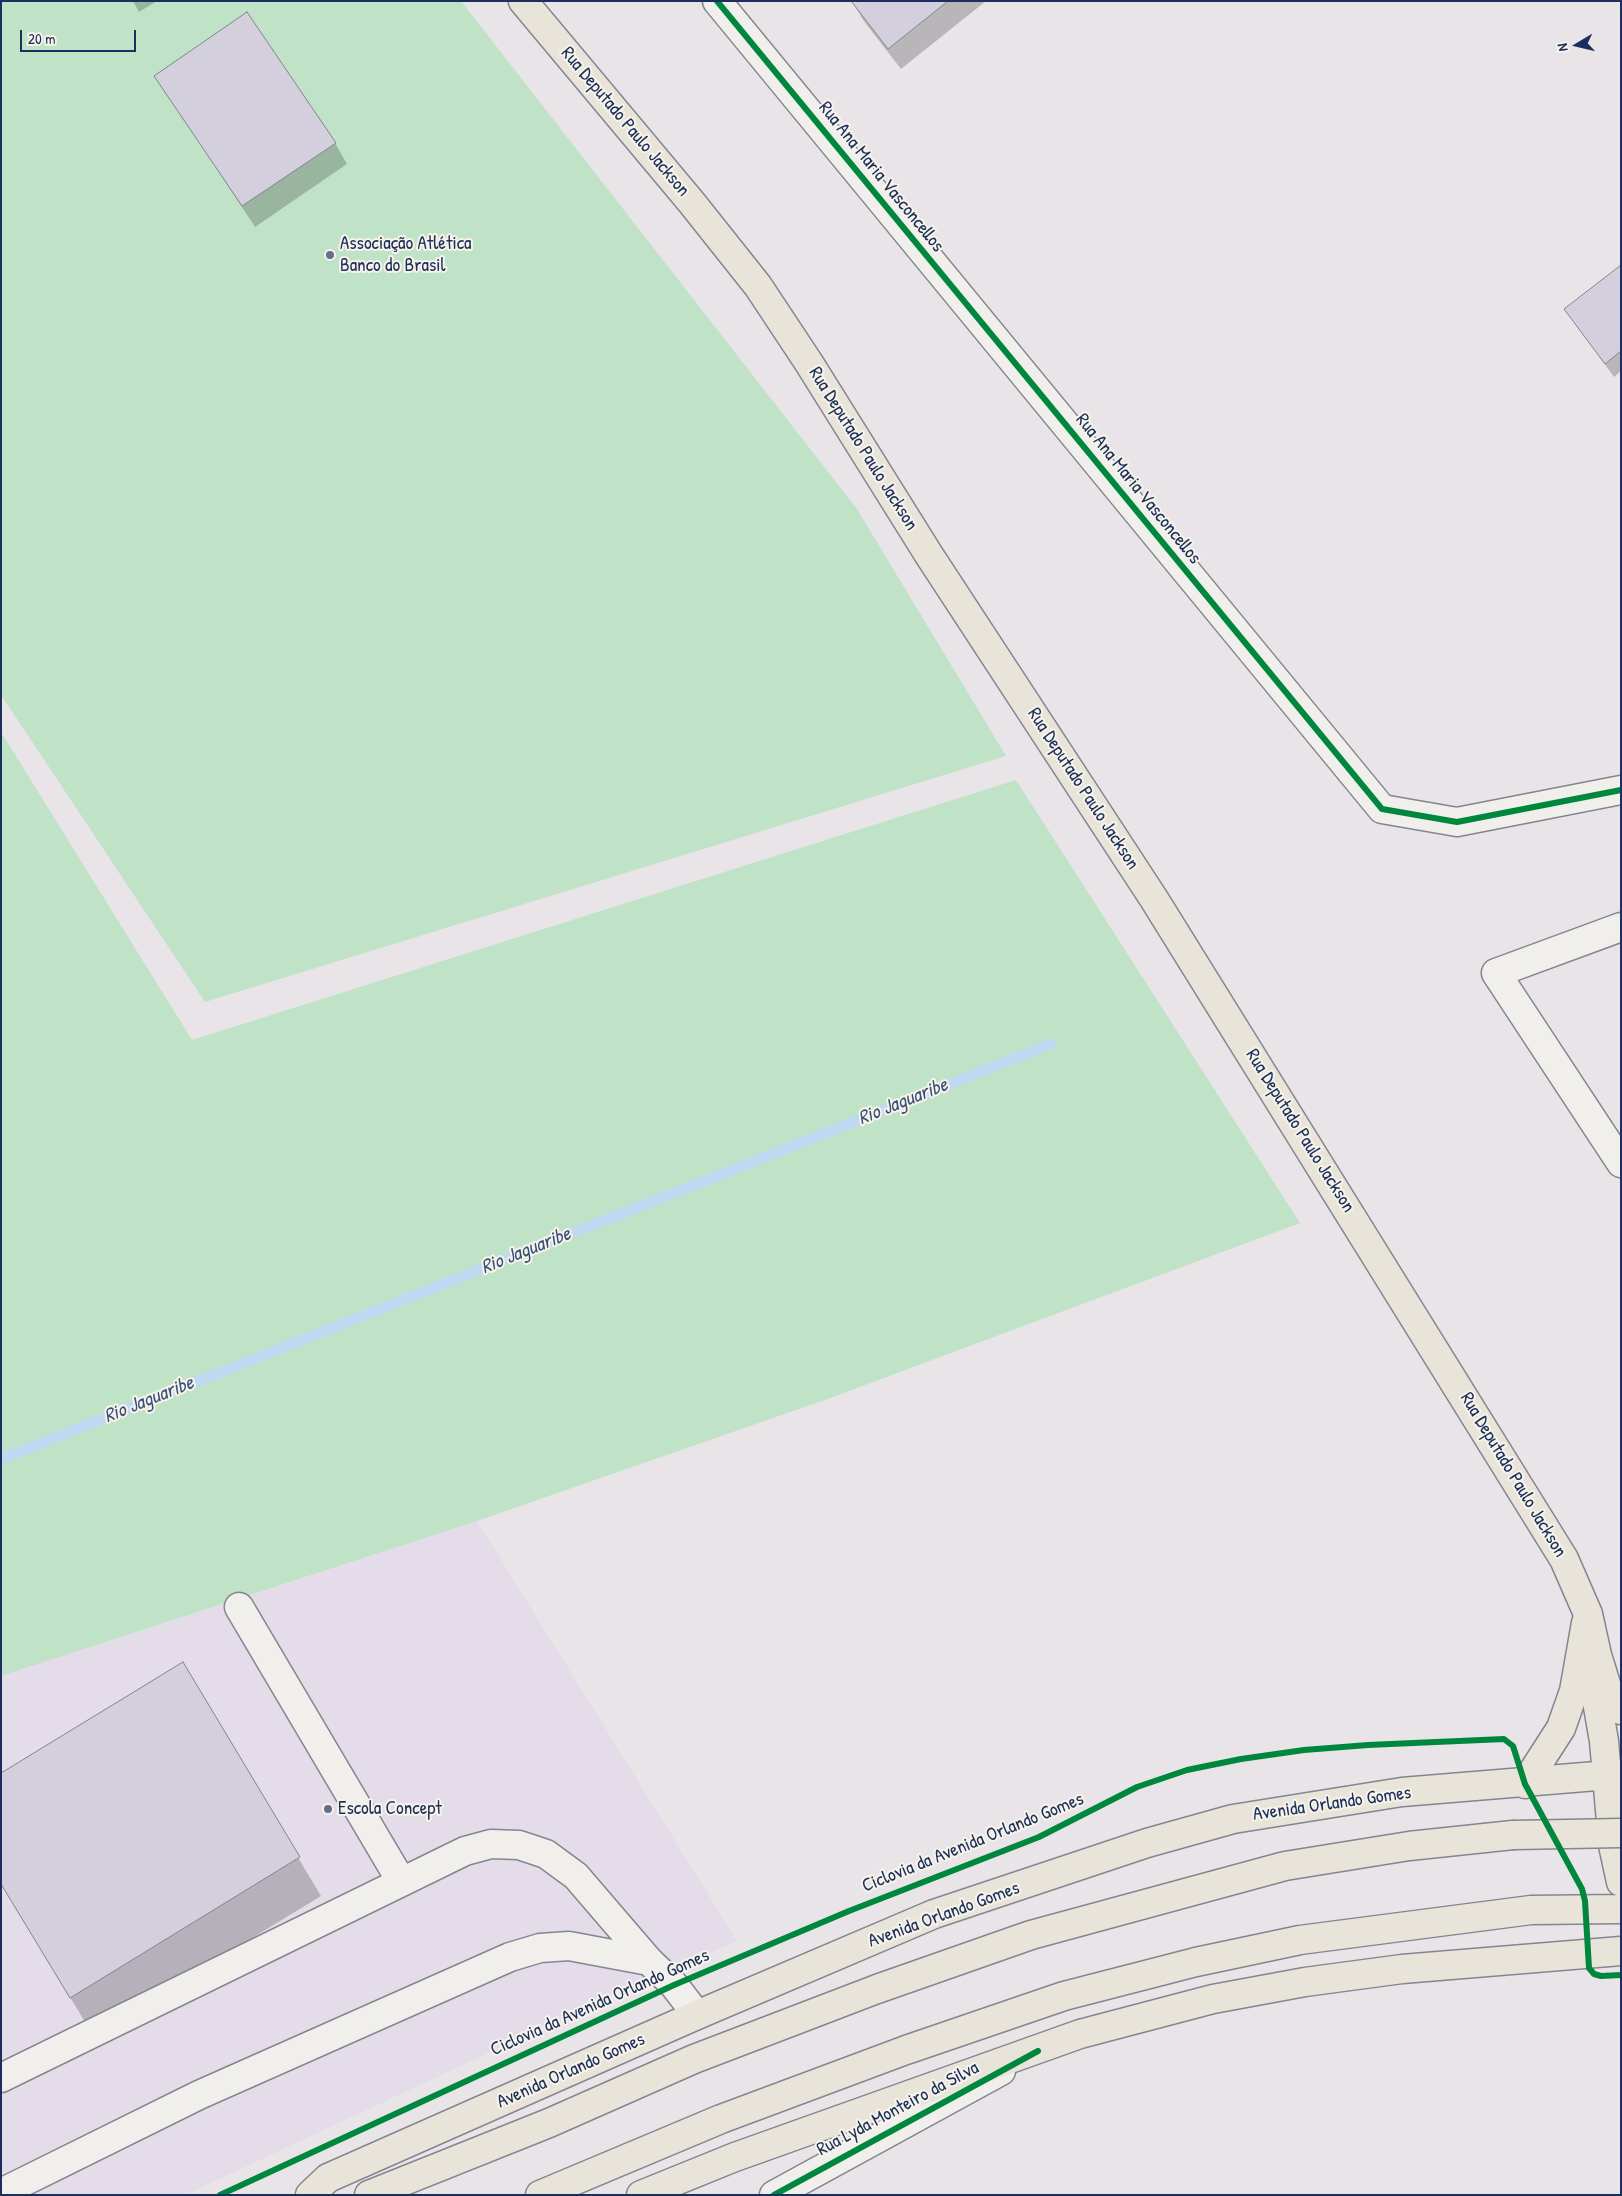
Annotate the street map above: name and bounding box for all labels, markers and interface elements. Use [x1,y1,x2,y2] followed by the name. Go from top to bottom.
[22,20,139,52] scale bar
[1552,20,1602,70] north arrow
[28,28,55,49] text: 20 m
[1552,42,1572,53] text: N
[556,43,694,201] street label: Rua Deputado Paulo Jackson
[813,97,949,257] street label: Rua Ana Maria Vasconcellos
[340,233,472,277] place label: Associação Atlética Banco do Brasil
[324,249,336,261] marker: Associação Atlética Banco do Brasil
[803,363,923,535] street label: Rua Deputado Paulo Jackson
[1070,409,1206,569] street label: Rua Ana Maria Vasconcellos
[1022,704,1144,874] street label: Rua Deputado Paulo Jackson
[1240,1045,1360,1217] street label: Rua Deputado Paulo Jackson
[855,1073,951,1131] water label: Rio Jaguaribe
[478,1222,574,1280] water label: Rio Jaguaribe
[101,1371,197,1429] water label: Rio Jaguaribe
[1455,1388,1571,1562] street label: Rua Deputado Paulo Jackson
[1251,1782,1413,1826] street label: Avenida Orlando Gomes
[859,1788,1087,1898] street label: Ciclovia da Avenida Orlando Gomes
[338,1798,442,1820] place label: Escola Concept
[322,1803,334,1815] marker: Escola Concept
[865,1877,1023,1953] street label: Avenida Orlando Gomes
[487,1944,713,2062] street label: Ciclovia da Avenida Orlando Gomes
[494,2028,648,2114] street label: Avenida Orlando Gomes
[813,2057,983,2161] street label: Rua Lyda Monteiro da Silva

